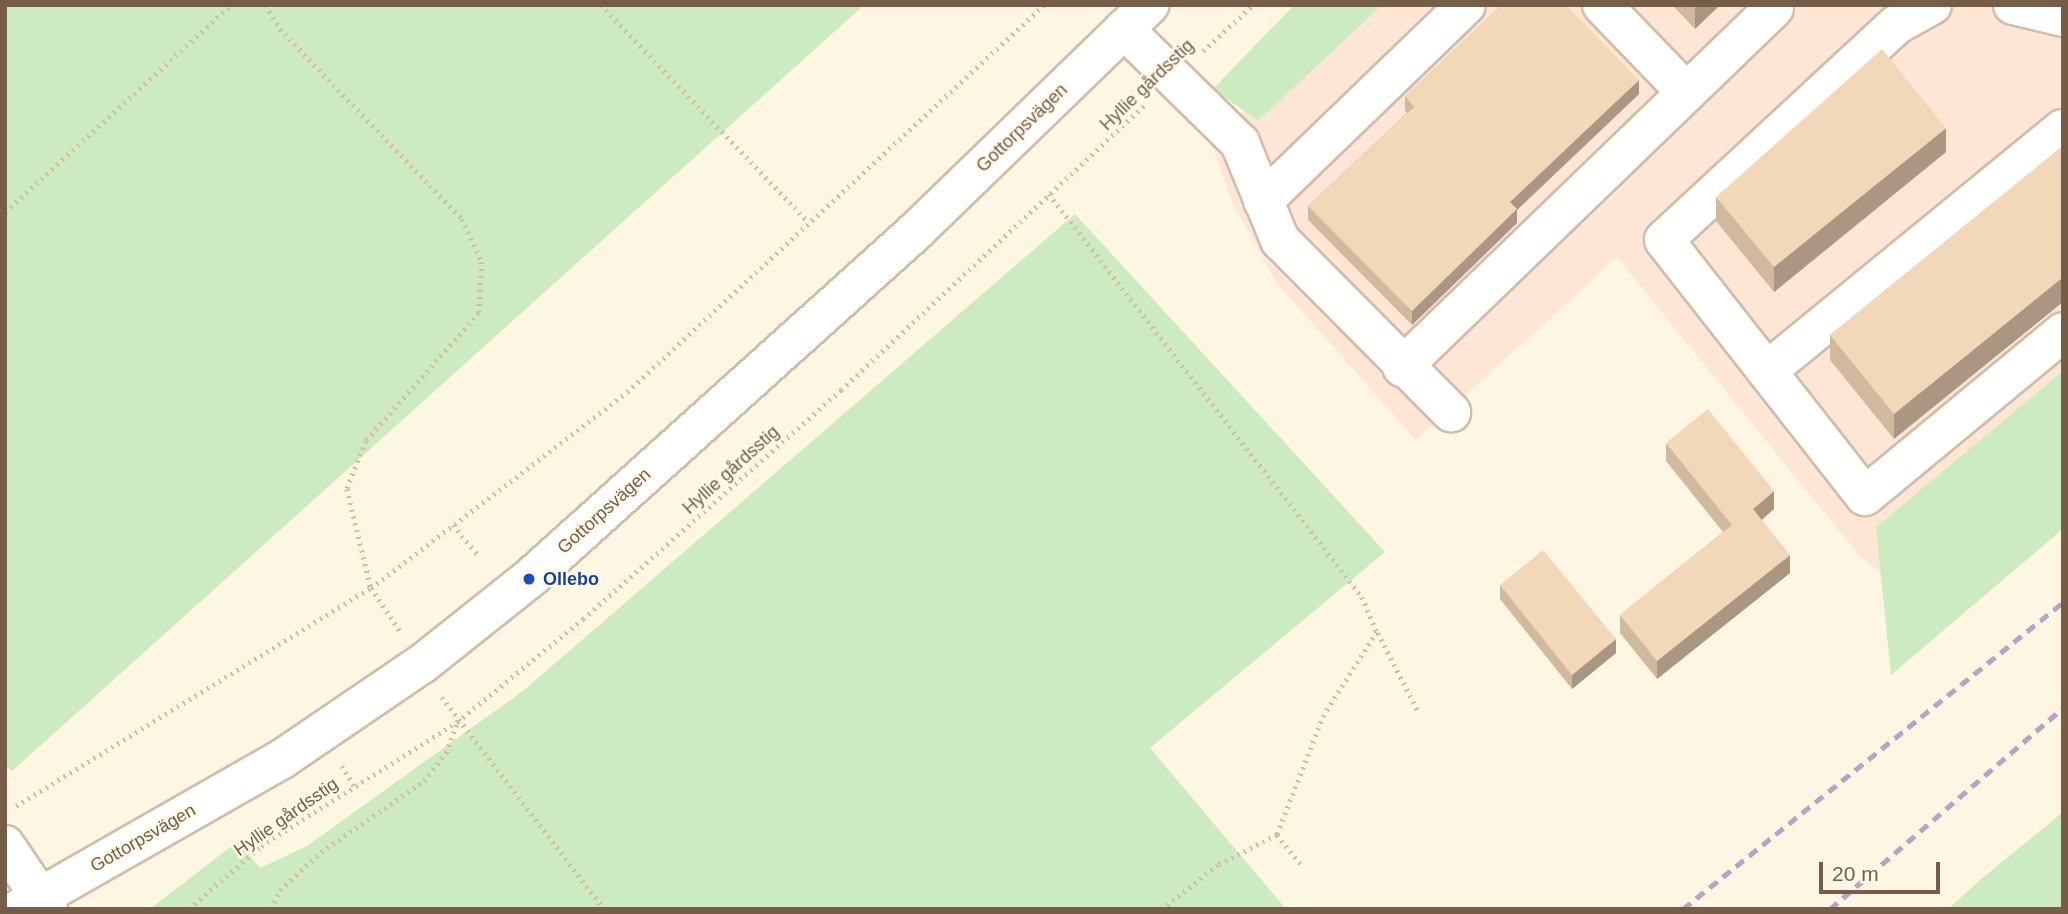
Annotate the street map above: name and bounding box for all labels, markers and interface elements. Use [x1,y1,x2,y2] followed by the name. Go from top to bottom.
[1096,35,1198,135] street label: Hyllie gårdsstig
[972,79,1072,177] street label: Gottorpsvägen
[678,421,784,519] street label: Hyllie gårdsstig
[553,463,655,559] street label: Gottorpsvägen
[543,568,599,590] place label: Ollebo
[521,571,537,587] marker: Ollebo
[230,773,342,861] street label: Hyllie gårdsstig
[86,799,200,877] street label: Gottorpsvägen
[1823,848,1944,892] scale bar
[1832,862,1879,885] text: 20 m

